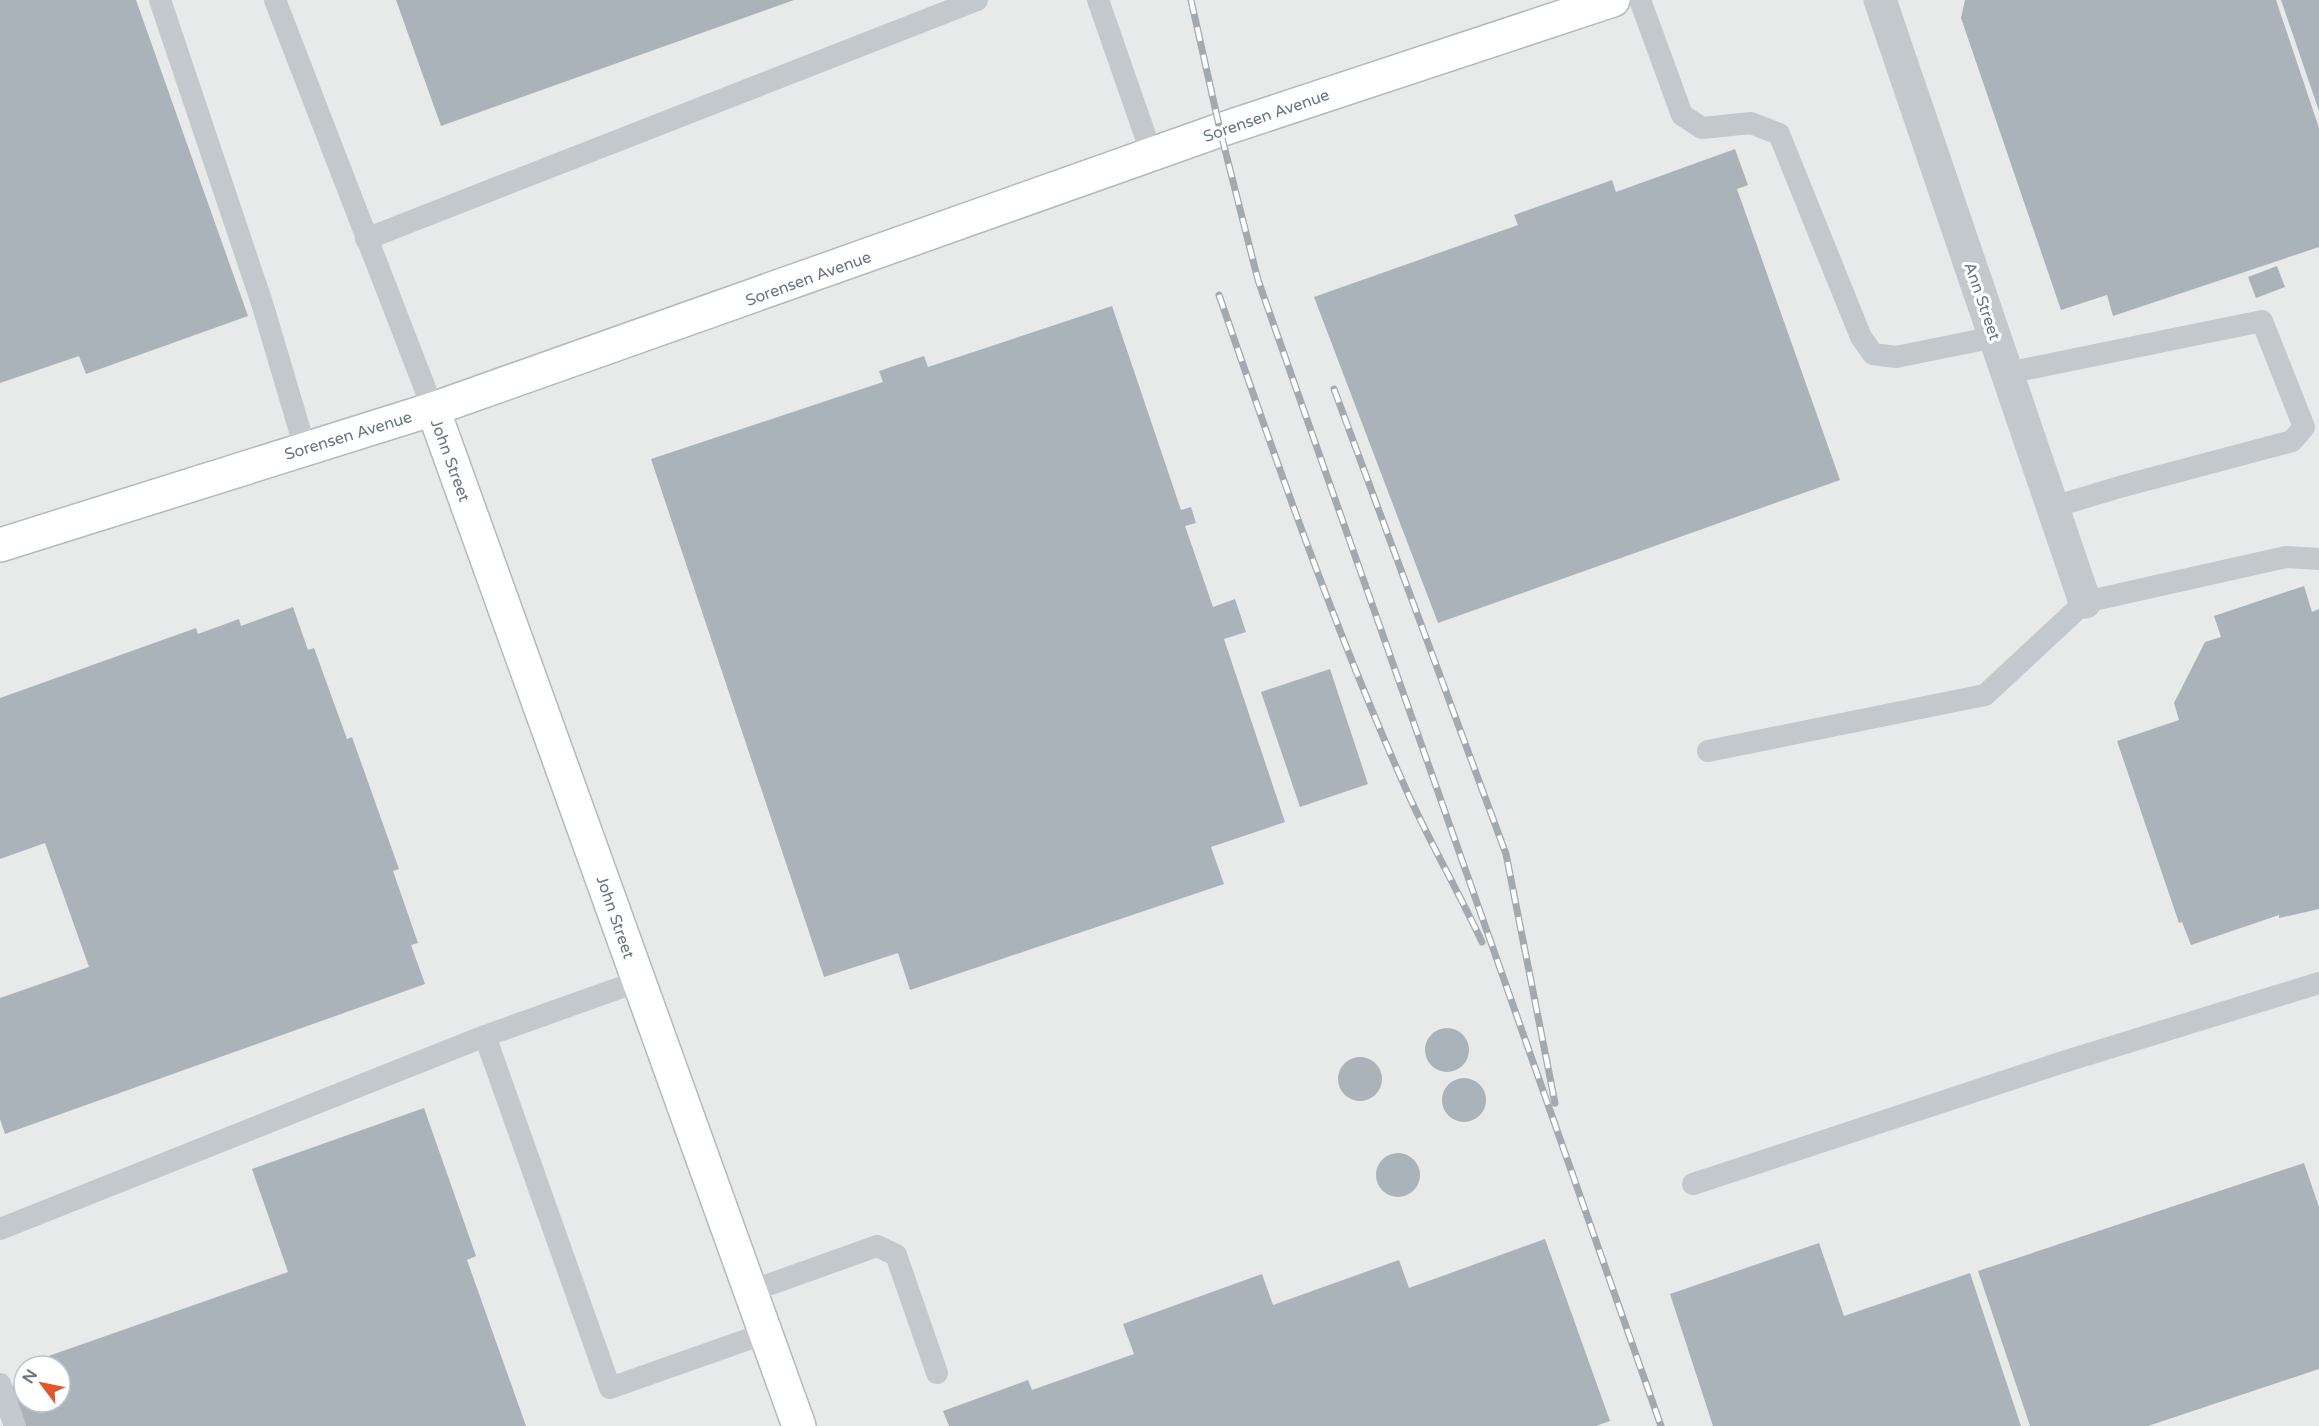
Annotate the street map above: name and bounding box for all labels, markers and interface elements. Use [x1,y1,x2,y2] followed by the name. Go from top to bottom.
[1201,85,1332,147] street label: Sorensen Avenue
[743,247,874,311] street label: Sorensen Avenue
[1959,260,2005,343] street label: Ann Street
[282,407,414,465] street label: Sorensen Avenue
[426,416,474,504] street label: John Street
[592,873,639,962] street label: John Street
[12,1354,72,1414] north arrow
[18,1366,42,1387] text: N

